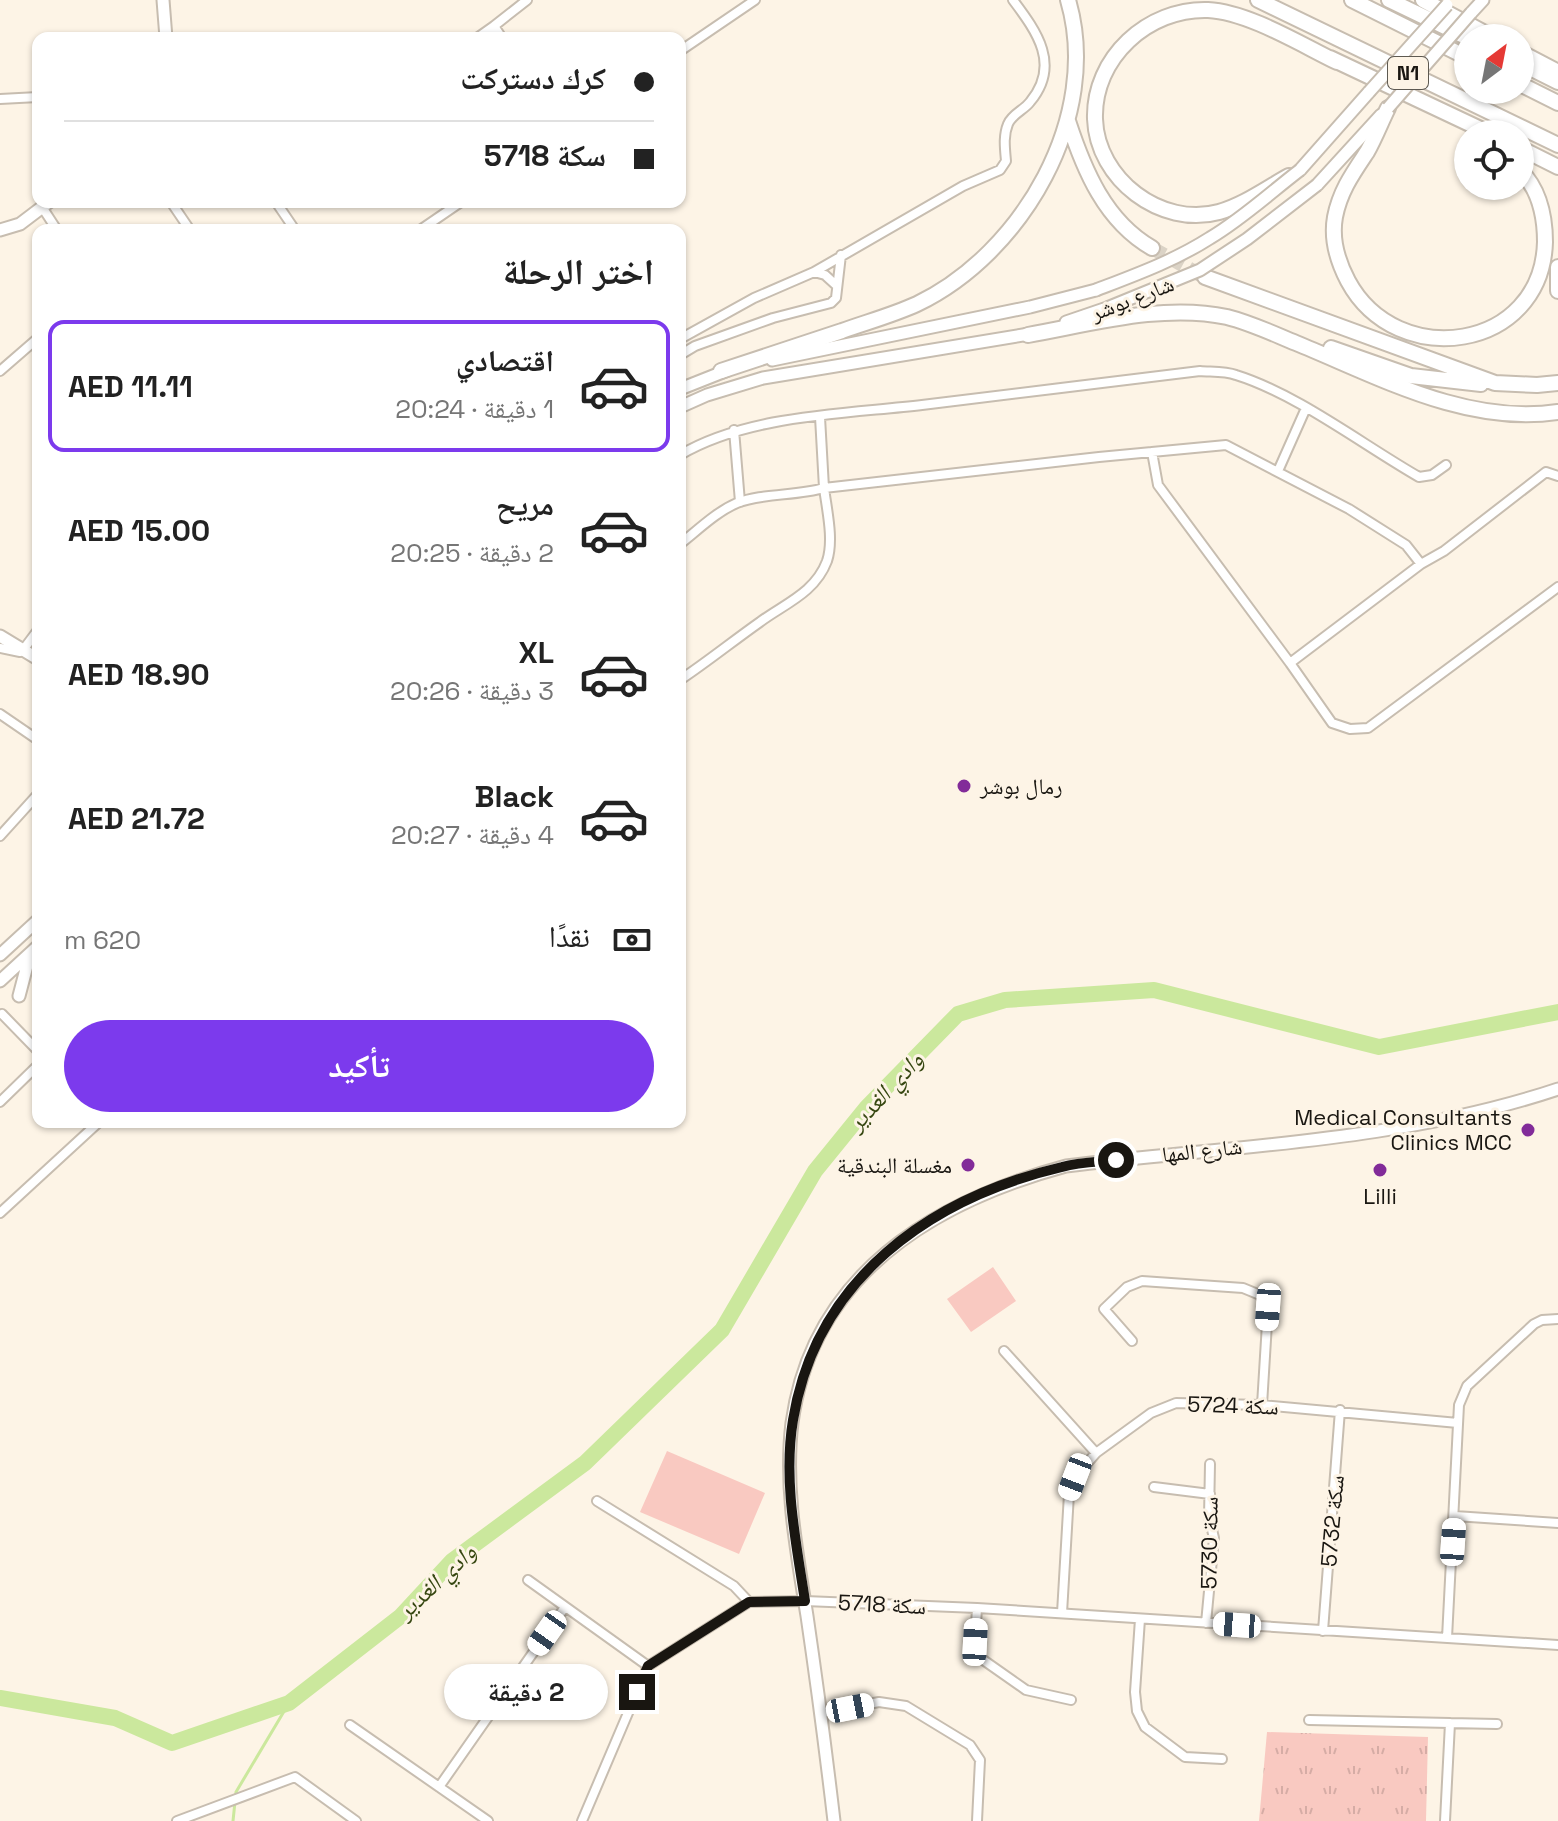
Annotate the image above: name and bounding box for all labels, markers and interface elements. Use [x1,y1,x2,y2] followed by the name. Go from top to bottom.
[1454,24,1534,104] north arrow
[1454,24,1534,200] map controls
[1388,57,1428,89] road number: N1
[460,59,606,98] text: كرك دستركت
[1454,120,1534,200] button: locate
[484,136,606,175] text: سكة 5718
[503,249,654,295] text: اختر الرحلة
[1085,269,1178,327] street label: شارع بوشر
[456,341,554,380] text: اقتصادي
[578,350,650,422] icon: car
[68,367,193,406] text: AED 11.11
[395,392,554,426] text: 1 دقيقة · 20:24
[496,485,554,524] text: مريح
[578,494,650,566] icon: car
[68,511,210,550] text: AED 15.00
[390,536,554,570] text: 2 دقيقة · 20:25
[518,633,554,672] text: XL
[578,638,650,710] icon: car
[68,655,210,694] text: AED 18.90
[390,674,554,708] text: 3 دقيقة · 20:26
[979,772,1063,800] place label: رمال بوشر
[475,777,554,816] text: Black
[955,777,973,795] marker: رمال بوشر
[578,782,650,854] icon: car
[68,799,205,838] text: AED 21.72
[391,818,554,852] text: 4 دقيقة · 20:27
[549,917,590,956] text: نقدًا
[610,918,654,962] icon: cash
[64,923,141,957] text: 620 m
[64,1020,654,1112] button: تأكيد
[839,1045,933,1142] water label: وادي الغدير
[1294,1103,1512,1156] place label: Medical Consultants Clinics MCC
[1519,1121,1537,1139] marker: Medical Consultants Clinics MCC
[1161,1132,1243,1168] street label: شارع المها
[1098,1142,1134,1178] route start
[837,1151,952,1179] place label: مغسلة البندقية
[959,1156,977,1174] marker: مغسلة البندقية
[1371,1161,1389,1179] marker: Lilli
[1363,1182,1397,1210] place label: Lilli
[1254,1282,1282,1332] car
[1187,1389,1279,1421] street label: سكة 5724
[1055,1450,1095,1504] car
[1314,1474,1350,1568] street label: سكة 5732
[1194,1496,1224,1590] street label: سكة 5730
[1439,1517,1467,1567] car
[388,1536,485,1630] water label: وادي الغدير
[837,1588,927,1620] street label: سكة 5718
[523,1606,571,1660] car
[1212,1611,1262,1639] car
[962,1617,988,1667] car
[445,1664,609,1720] callout: 2 دقيقة
[619,1674,655,1710] route end
[488,1675,564,1709] text: 2 دقيقة
[824,1692,876,1724] car

